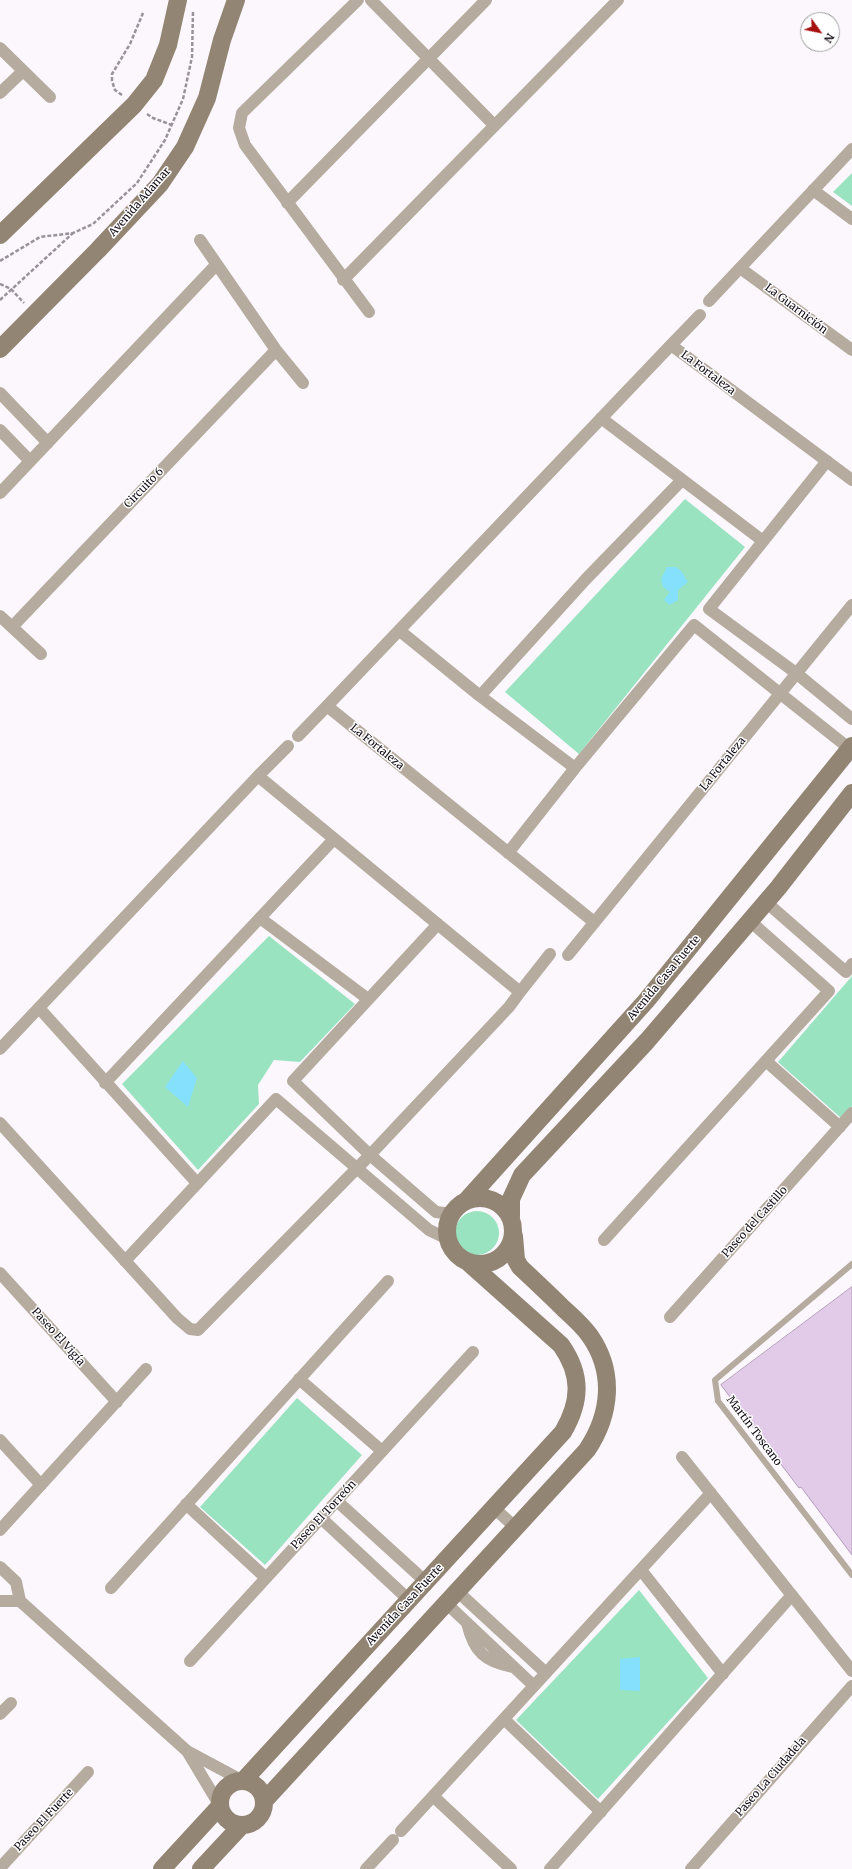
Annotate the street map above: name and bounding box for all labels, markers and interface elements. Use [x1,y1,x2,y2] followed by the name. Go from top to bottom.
[800,12,840,52] north arrow
[821,31,837,45] text: N
[106,165,174,239] street label: Avenida Adamar
[762,281,830,337] street label: La Guarnición
[678,348,738,398] street label: La Fortaleza
[122,465,166,511] street label: Circuito 6
[348,721,406,773] street label: La Fortaleza
[697,735,749,793] street label: La Fortaleza
[625,933,703,1023] street label: Avenida Casa Fuerte
[720,1184,790,1260] street label: Paseo del Castillo
[29,1305,87,1369] street label: Paseo El Vigía
[724,1394,784,1468] street label: Martín Toscano
[289,1478,359,1552] street label: Paseo El Torreón
[364,1562,446,1648] street label: Avenida Casa Fuerte
[733,1735,809,1819] street label: Paseo La Ciudadela
[12,1786,76,1854] street label: Paseo El Fuerte

